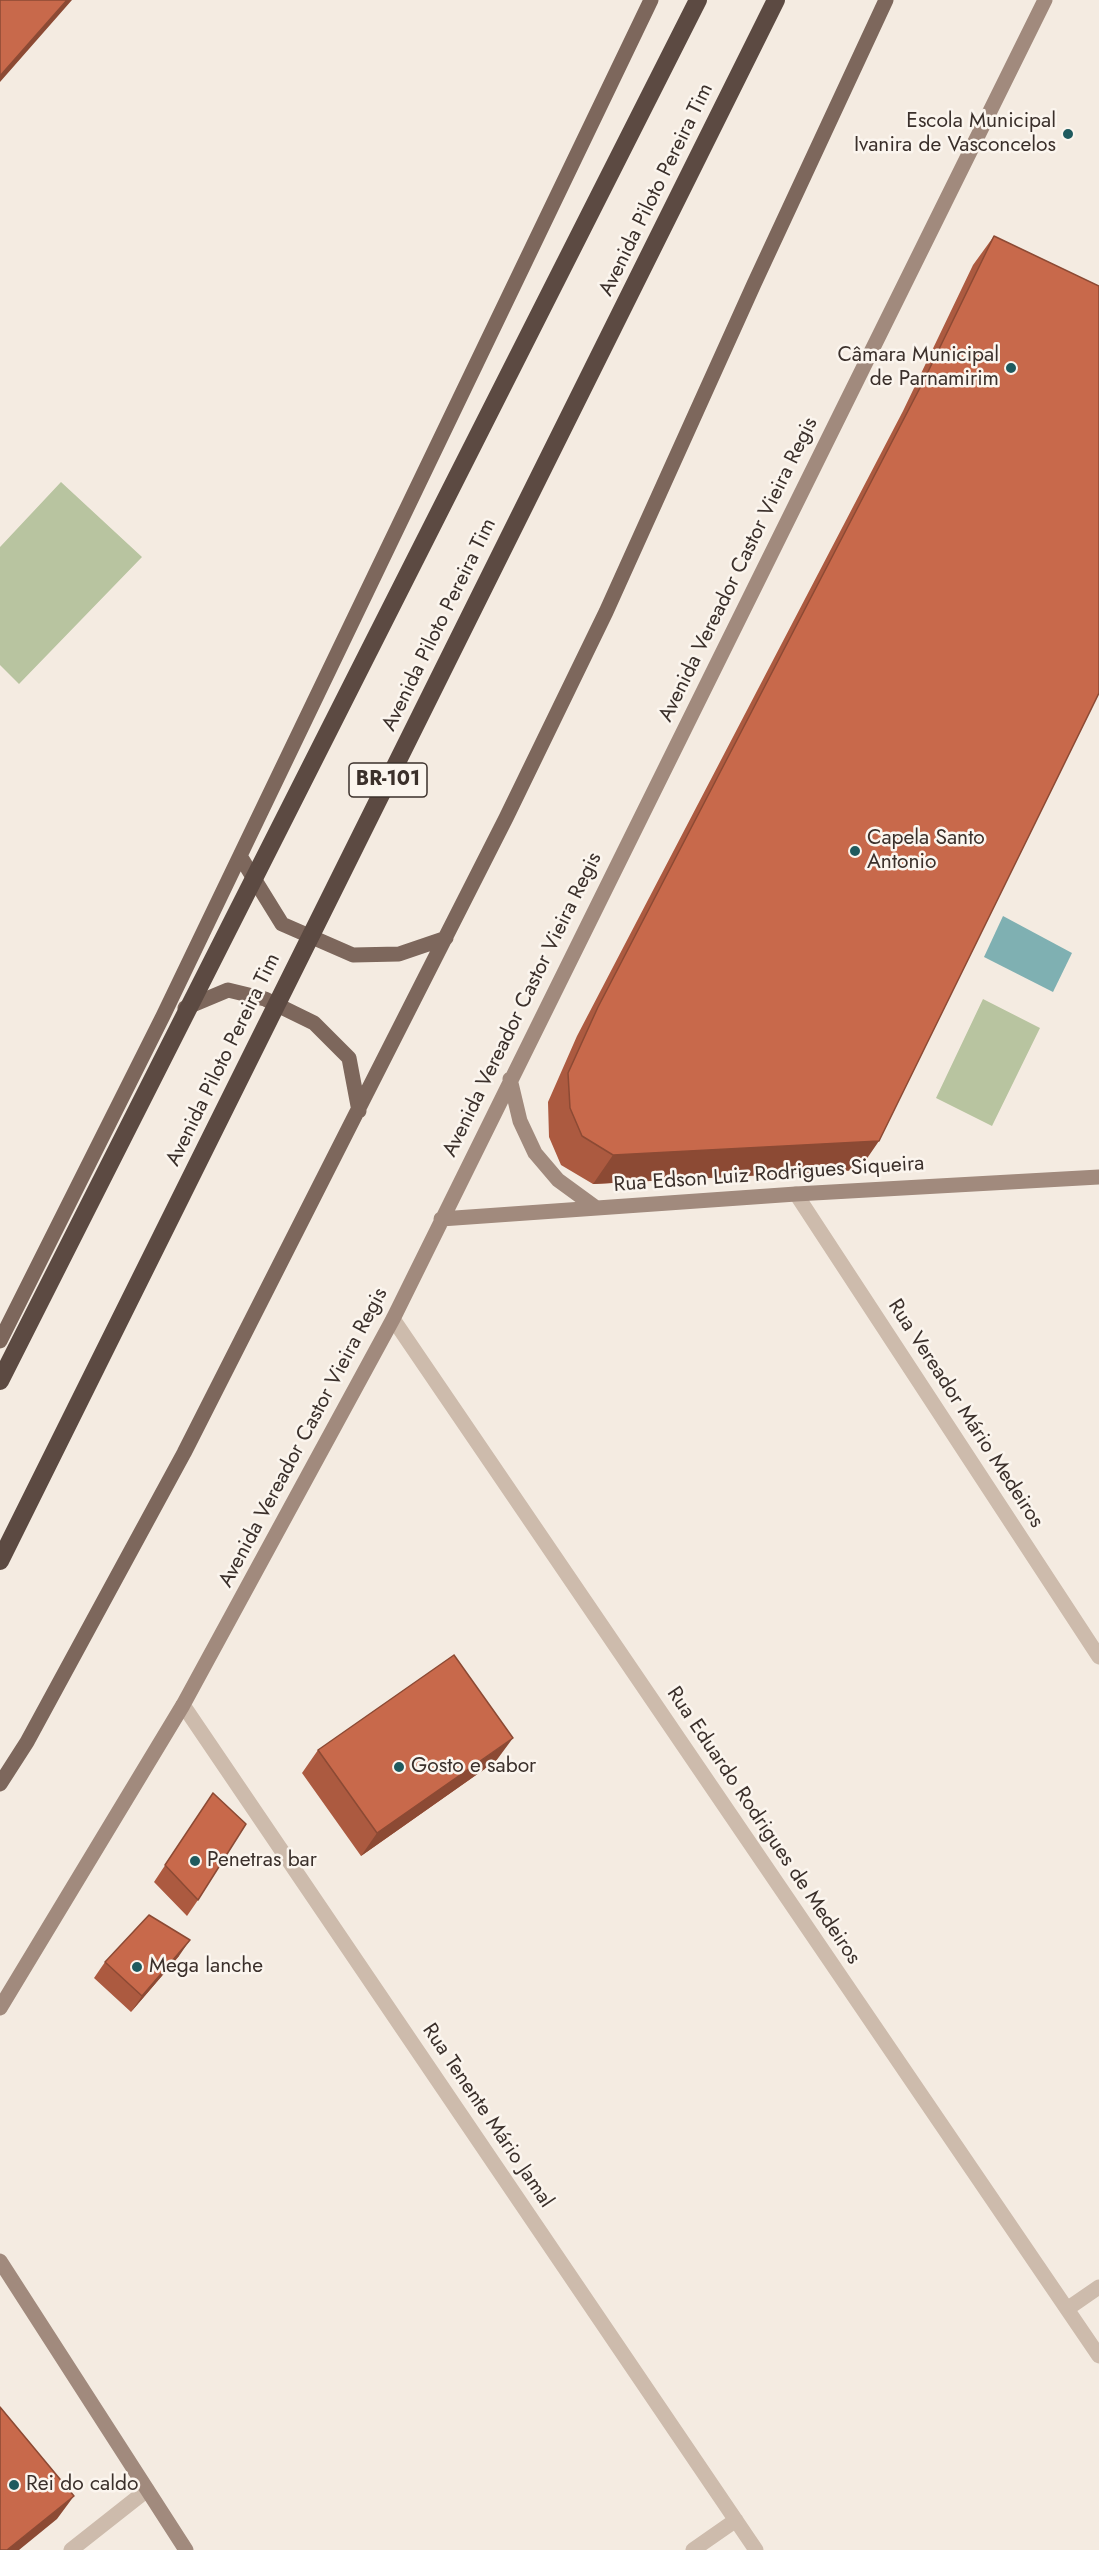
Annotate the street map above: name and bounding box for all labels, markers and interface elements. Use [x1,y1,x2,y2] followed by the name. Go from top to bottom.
[594,80,720,300] street label: Avenida Piloto Pereira Tim
[854,109,1056,159] place label: Escola Municipal Ivanira de Vasconcelos
[1061,127,1075,141] marker: Escola Municipal Ivanira de Vasconcelos
[837,343,999,393] place label: Câmara Municipal de Parnamirim
[1004,361,1018,375] marker: Câmara Municipal de Parnamirim
[654,414,824,726] street label: Avenida Vereador Castor Vieira Regis
[377,515,503,735] street label: Avenida Piloto Pereira Tim
[349,763,427,797] road number: BR-101
[867,826,985,876] place label: Capela Santo Antonio
[848,844,862,858] marker: Capela Santo Antonio
[438,849,608,1161] street label: Avenida Vereador Castor Vieira Regis
[161,950,287,1170] street label: Avenida Piloto Pereira Tim
[613,1152,925,1198] street label: Rua Edson Luiz Rodrigues Siqueira
[214,1284,394,1592] street label: Avenida Vereador Castor Vieira Regis
[882,1295,1048,1533] street label: Rua Vereador Mário Medeiros
[661,1683,865,1969] street label: Rua Eduardo Rodrigues de Medeiros
[411,1754,536,1780] place label: Gosto e sabor
[392,1760,406,1774] marker: Gosto e sabor
[207,1848,317,1874] place label: Penetras bar
[188,1854,202,1868] marker: Penetras bar
[149,1954,263,1980] place label: Mega lanche
[130,1960,144,1974] marker: Mega lanche
[416,2019,558,2213] street label: Rua Tenente Mário Jamal
[26,2472,138,2498] place label: Rei do caldo
[7,2478,21,2492] marker: Rei do caldo

